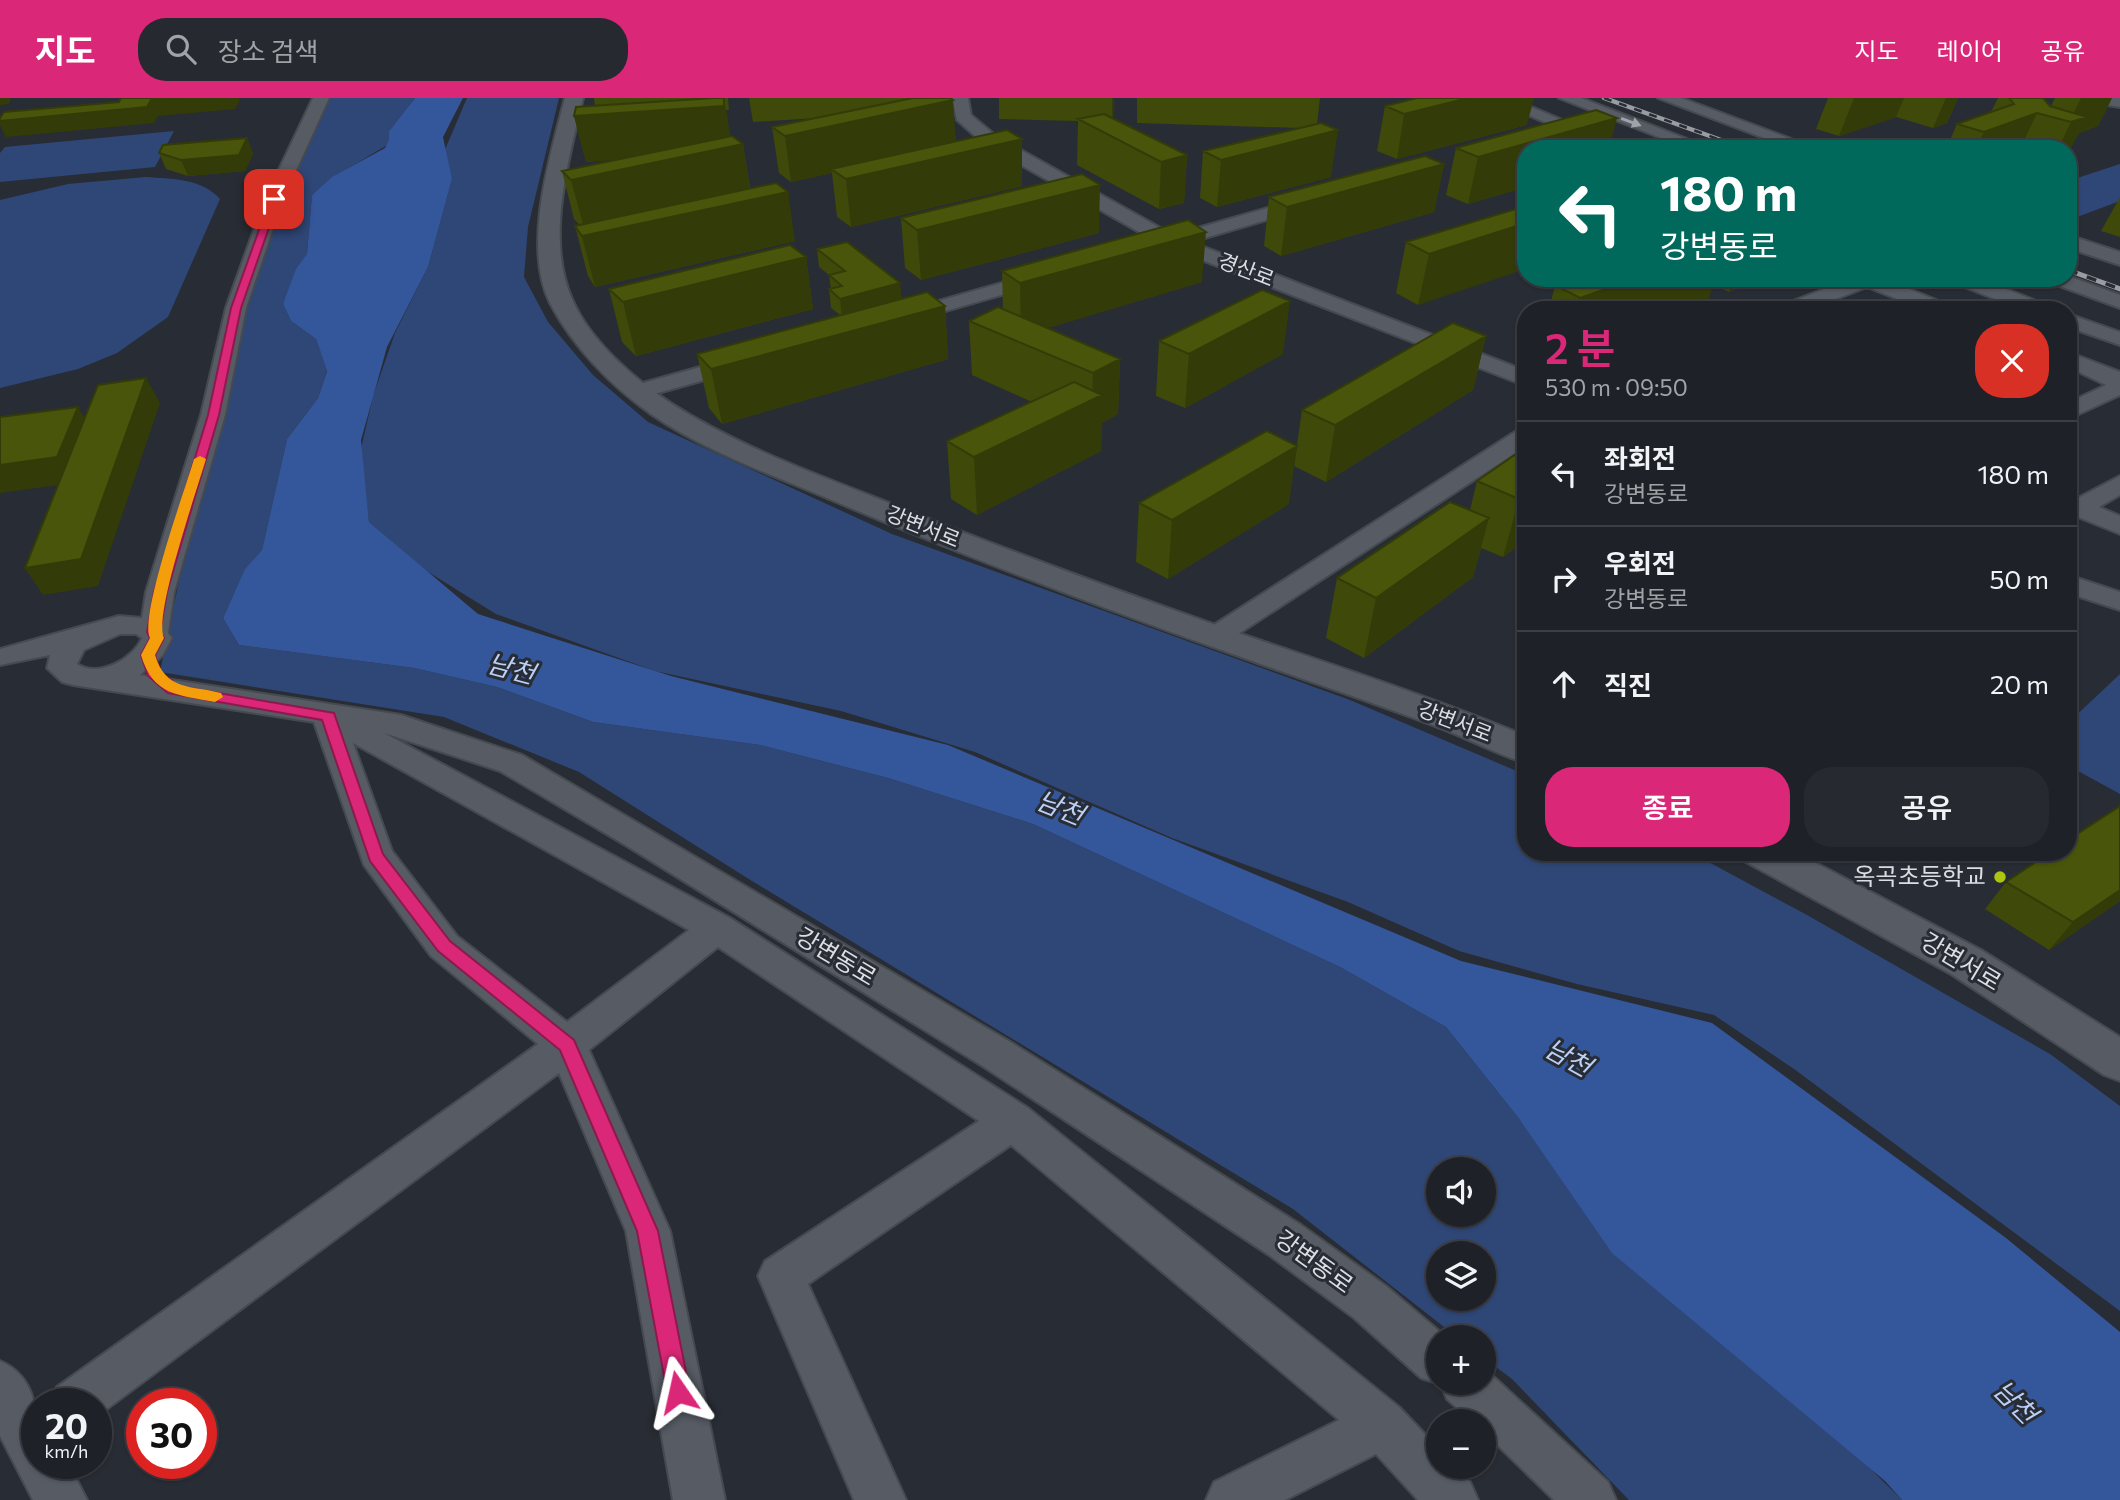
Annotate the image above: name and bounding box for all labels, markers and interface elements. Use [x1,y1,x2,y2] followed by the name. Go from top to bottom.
[138,18,628,81] search box
[35,29,96,70] text: 지도
[162,30,200,68] icon: search
[218,35,318,66] text: 장소 검색
[1854,36,1899,65] text: 지도
[1937,36,2003,65] text: 레이어
[2041,36,2085,65] text: 공유
[1621,116,1642,127] one-way arrow
[1660,161,1797,221] text: 180 m
[1545,168,1636,259] icon: left
[244,169,304,229] pin
[255,180,293,218] icon: arrive
[1660,225,1778,265] text: 강변동로
[1215,247,1278,291] street label: 경산로
[1545,321,1615,373] text: 2 분
[1975,324,2049,398] button: close
[1545,373,1688,401] text: 530 m · 09:50
[1604,442,1676,473] text: 좌회전
[1545,455,1583,493] icon: left
[1977,458,2049,489] text: 180 m
[1604,479,1689,507] text: 강변동로
[883,500,964,552] street label: 강변서로
[1604,547,1676,578] text: 우회전
[1545,560,1583,598] icon: right
[1989,563,2049,594] text: 50 m
[1604,584,1689,612] text: 강변동로
[484,646,541,690] water label: 남천
[1545,665,1583,703] icon: ahead
[1990,668,2049,699] text: 20 m
[1604,669,1652,700] text: 직진
[1415,695,1496,746] street label: 강변서로
[1545,767,1790,847] button: 종료
[1804,767,2049,847] button: 공유
[1033,783,1091,831] water label: 남천
[1854,861,1986,890] place label: 옥곡초등학교
[1992,869,2008,885] marker: 옥곡초등학교
[791,921,882,991] street label: 강변동로
[1916,926,2007,996] street label: 강변서로
[1540,1032,1600,1083] water label: 남천
[1426,1157,1496,1479] map controls
[1426,1157,1496,1227] button: sound
[1271,1223,1359,1298] street label: 강변동로
[1426,1241,1496,1311] button: layers
[1426,1325,1496,1395] button: +
[641,1355,715,1429] position arrow
[1988,1373,2046,1431] water label: 남천
[126,1388,217,1479] speed limit sign: 30
[45,1403,88,1446] text: 20
[1426,1409,1496,1479] button: −
[45,1440,88,1462] text: km/h

